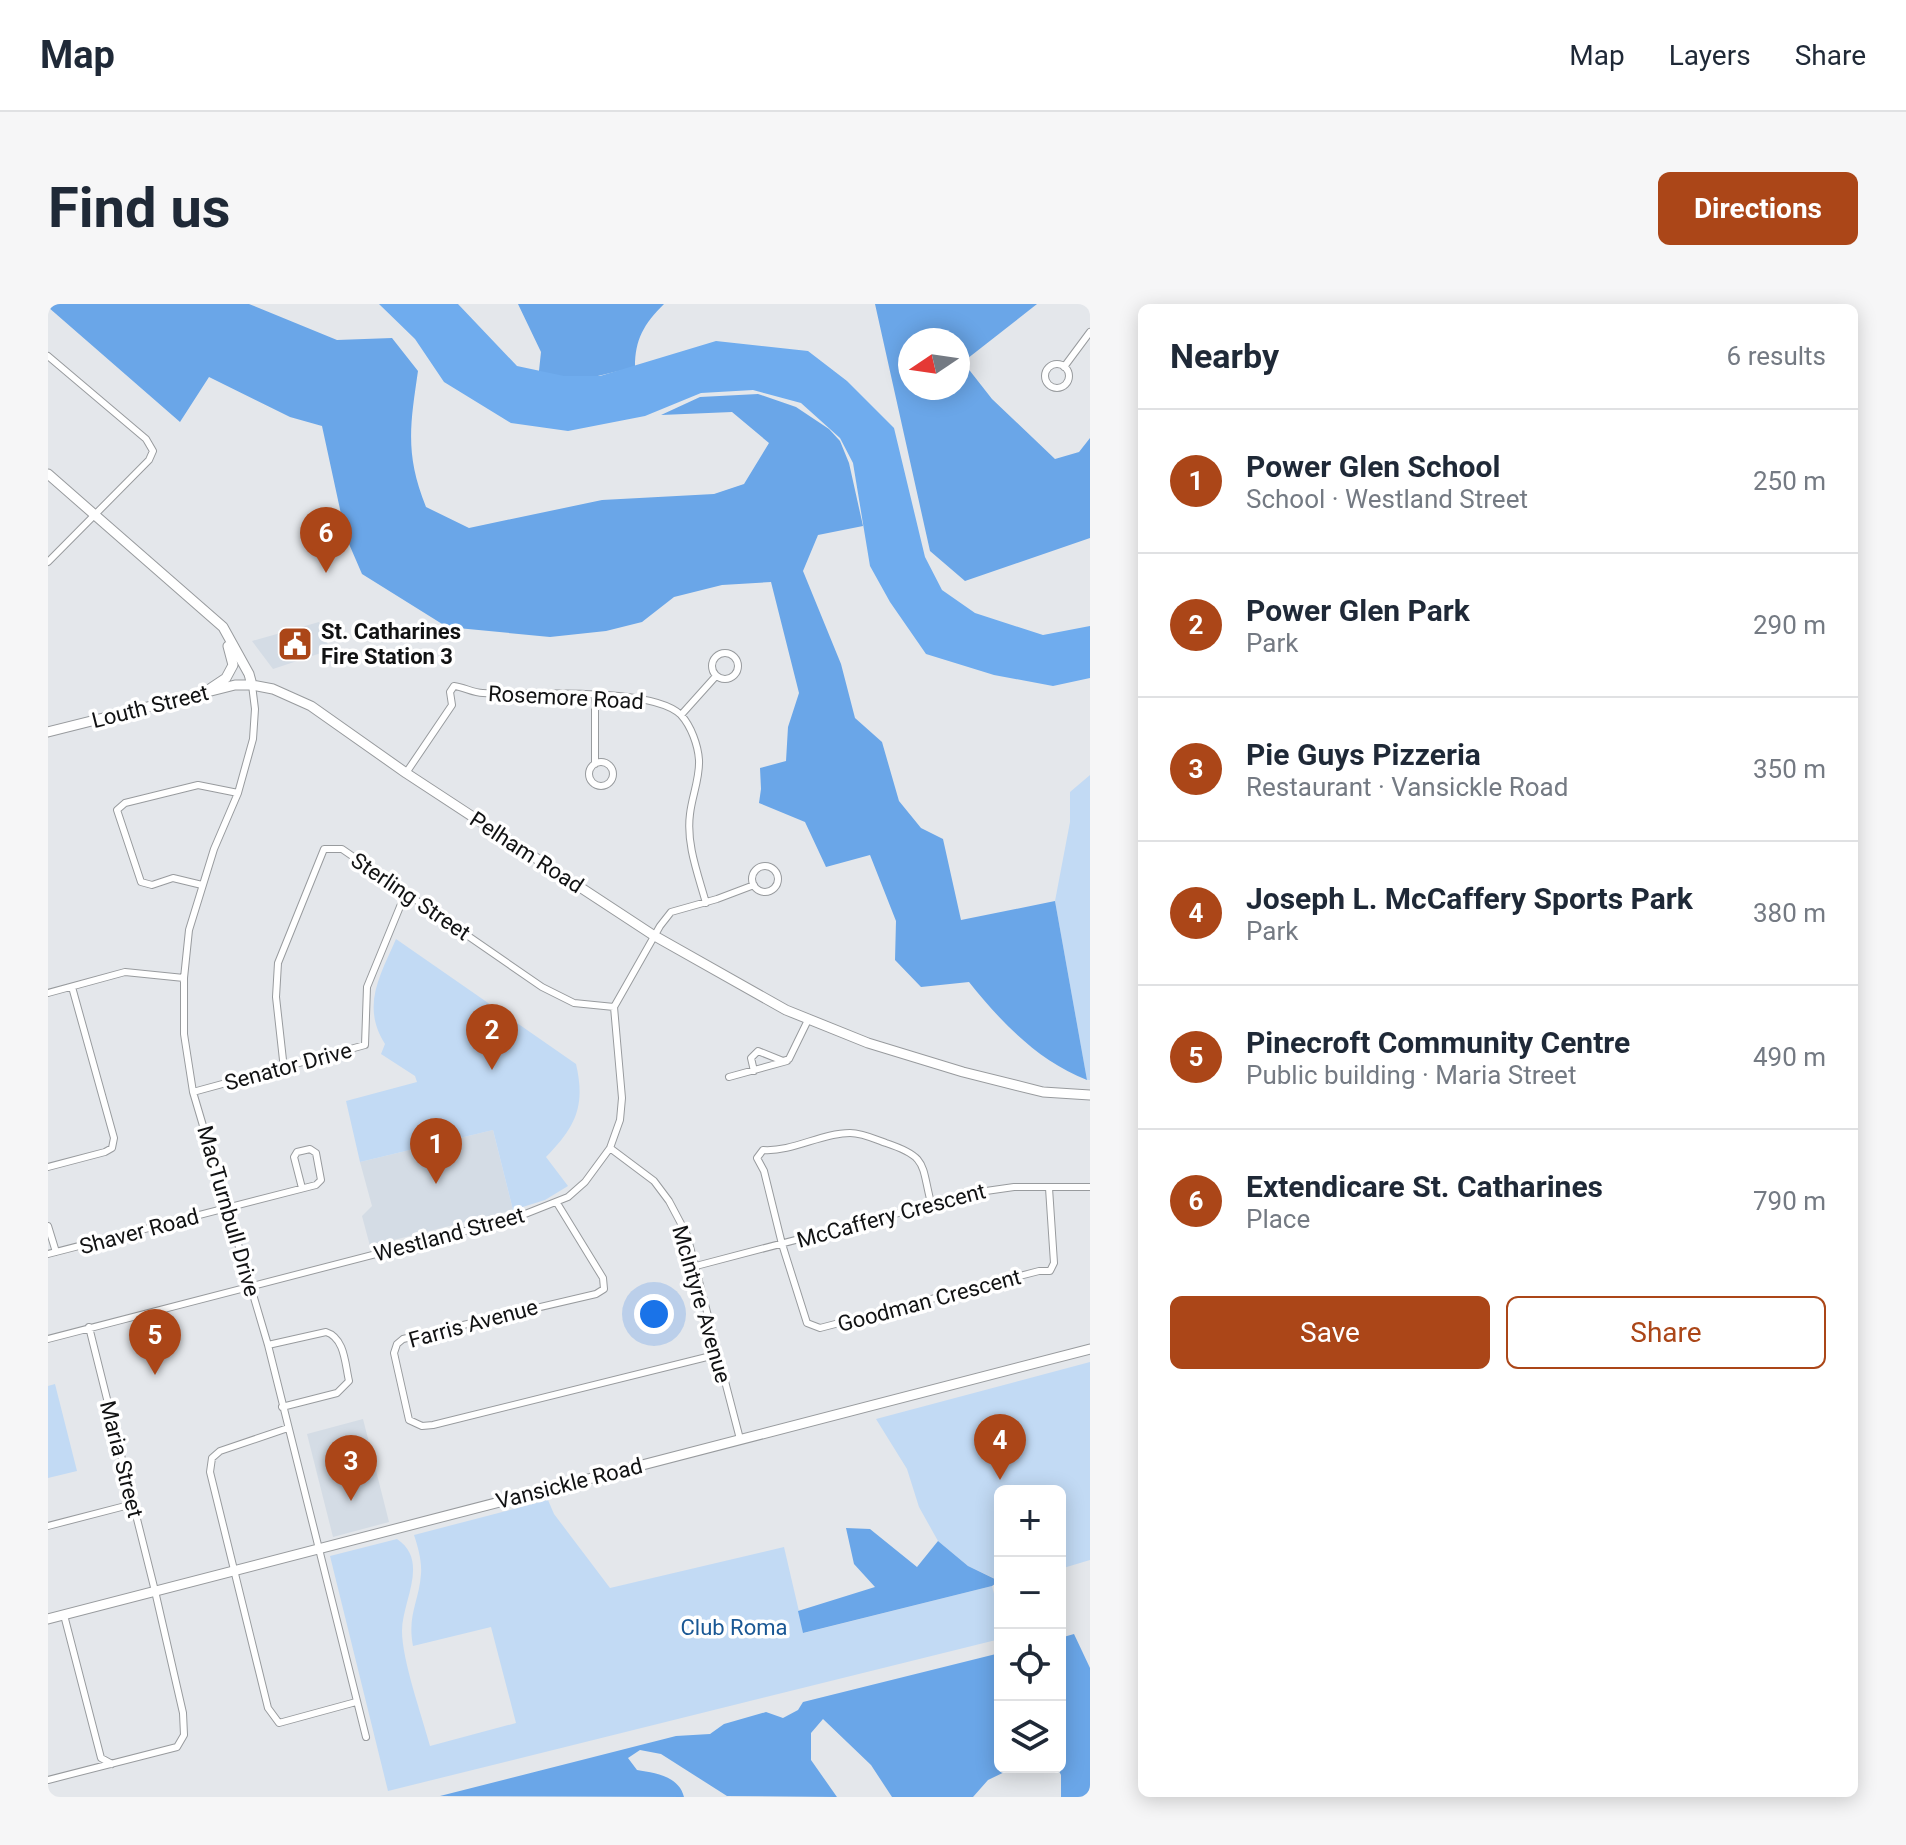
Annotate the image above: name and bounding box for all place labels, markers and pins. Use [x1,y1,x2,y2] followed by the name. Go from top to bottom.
[300,507,352,573] pin: 6
[321,619,461,669] place label: St. Catharines Fire Station 3
[276,625,314,663] public building icon: St. Catharines Fire Station 3
[466,1004,518,1070] pin: 2
[410,1118,462,1184] pin: 1
[129,1309,181,1375] pin: 5
[974,1414,1026,1480] pin: 4
[325,1435,377,1501] pin: 3

